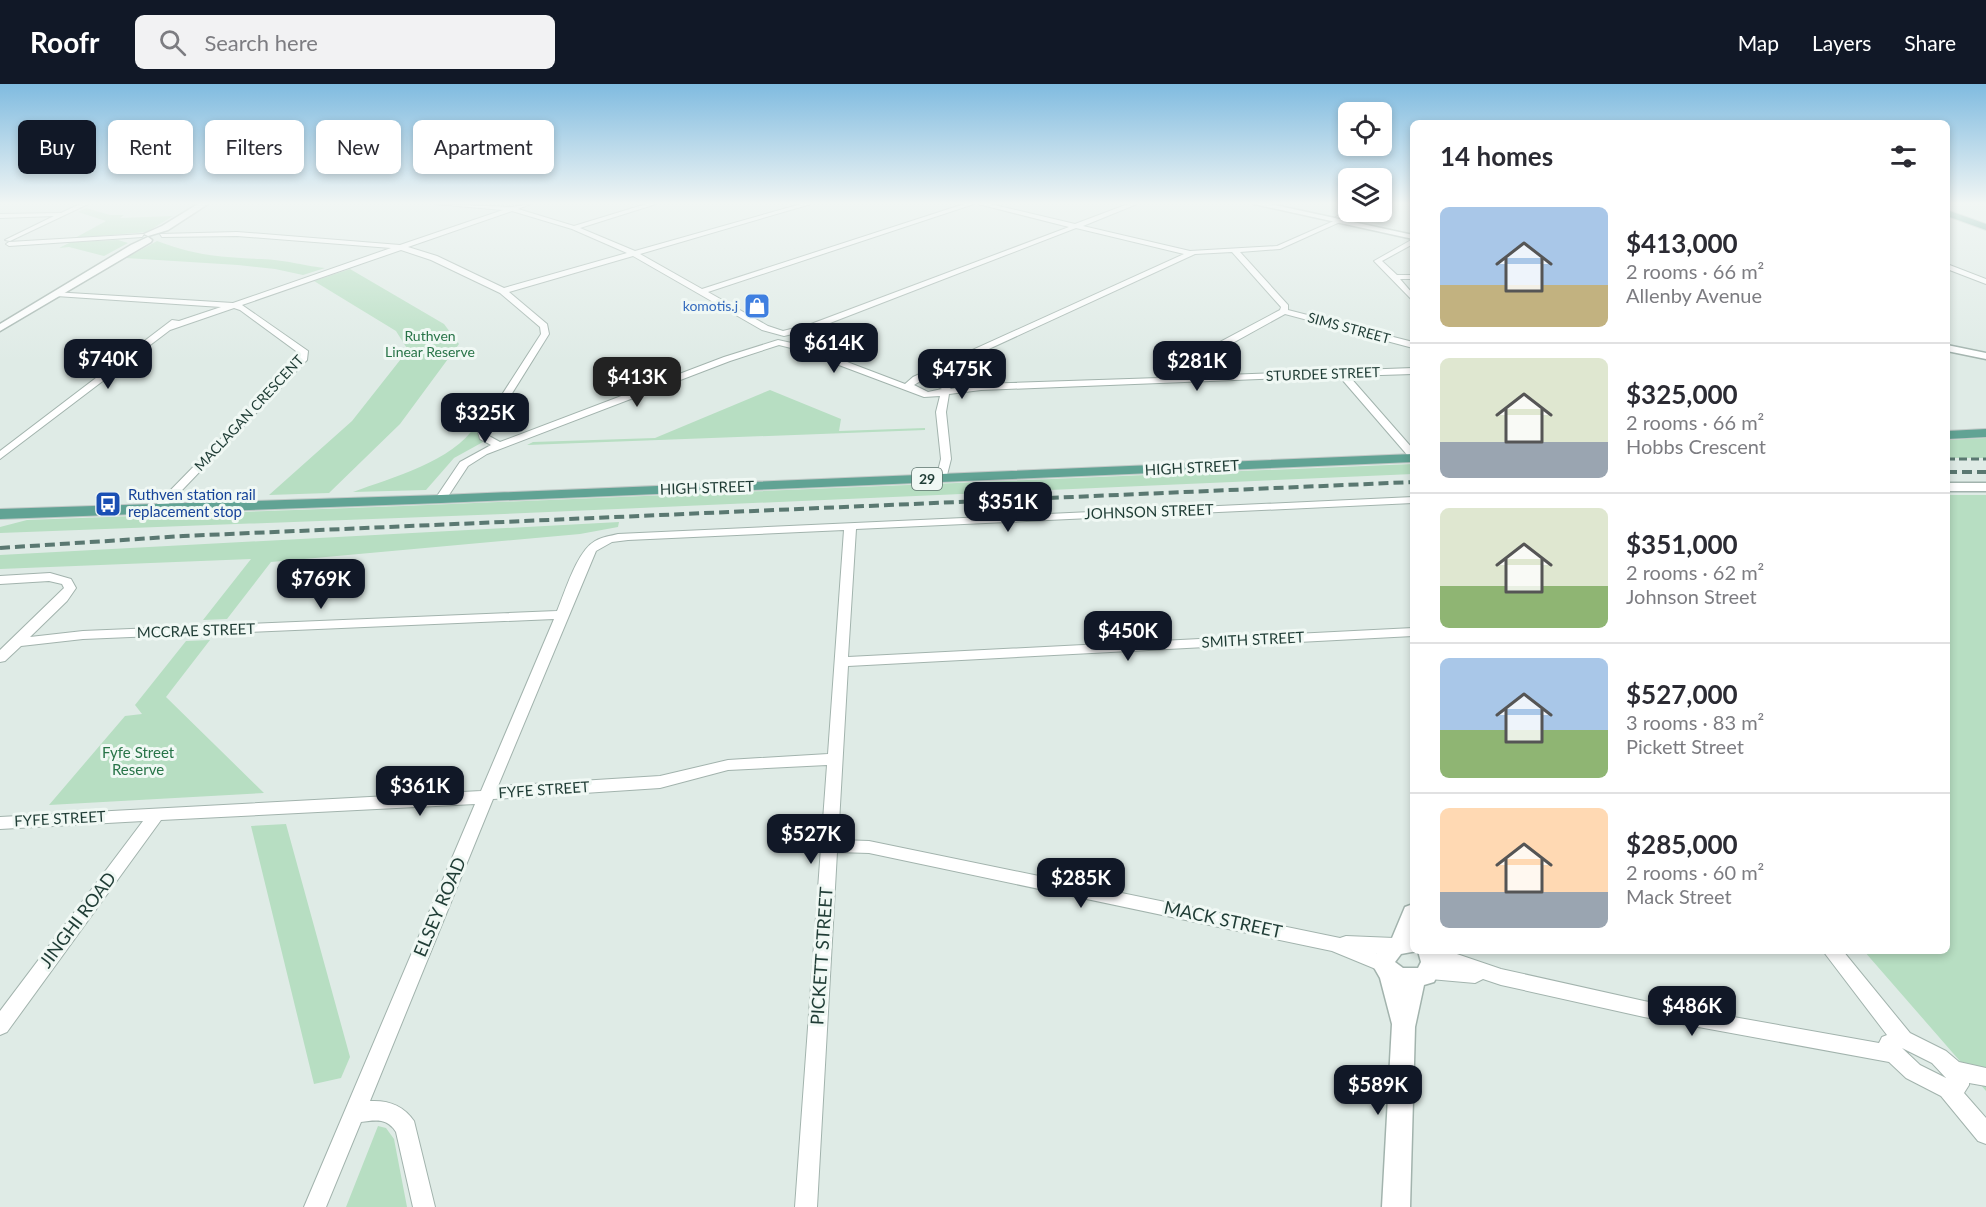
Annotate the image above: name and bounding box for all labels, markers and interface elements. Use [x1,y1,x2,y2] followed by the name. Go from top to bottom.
[135,15,555,69] search box
[30,25,99,59] text: Roofr
[156,26,189,59] icon: search
[204,29,318,56] text: Search here
[1738,30,1779,55] text: Map
[1812,30,1871,55] text: Layers
[1904,30,1956,55] text: Share
[1338,102,1392,222] map controls
[1338,102,1392,156] button: locate
[18,120,96,174] chip: Buy
[108,120,193,174] chip: Rent
[205,120,304,174] chip: Filters
[316,120,401,174] chip: New
[413,120,554,174] chip: Apartment
[1440,140,1553,172] text: 14 homes
[1887,140,1920,173] icon: filters
[1338,168,1392,222] button: layers
[1626,227,1738,259] text: $413,000
[1488,231,1560,303] icon: home
[1626,259,1764,283] text: 2 rooms · 66 m²
[1626,283,1762,307] text: Allenby Avenue
[742,291,772,321] shop icon: komotis.j
[683,297,738,314] place label: komotis.j
[1306,308,1393,347] street label: SIMS STREET
[792,323,876,374] pin: $614K
[385,327,475,360] park label: Ruthven Linear Reserve
[804,330,864,354] text: $614K
[66,339,150,390] pin: $740K
[1155,341,1239,392] pin: $281K
[78,346,138,370] text: $740K
[1167,348,1227,372] text: $281K
[920,349,1004,400] pin: $475K
[191,351,307,474] street label: MACLAGAN CRESCENT
[932,356,992,380] text: $475K
[595,357,679,408] pin: $413K
[1266,363,1381,384] street label: STURDEE STREET
[607,364,667,388] text: $413K
[1626,378,1738,410] text: $325,000
[1488,382,1560,454] icon: home
[443,393,527,444] pin: $325K
[455,400,515,424] text: $325K
[1626,410,1764,434] text: 2 rooms · 66 m²
[1626,434,1766,458] text: Hobbs Crescent
[1144,456,1240,478] street label: HIGH STREET
[912,468,942,490] road number: 29
[659,476,755,498] street label: HIGH STREET
[966,482,1050,533] pin: $351K
[128,485,256,520] place label: Ruthven station rail replacement stop
[93,489,123,519] bus stop icon: Ruthven station rail replacement stop
[978,489,1038,513] text: $351K
[1084,500,1214,522] street label: JOHNSON STREET
[1626,528,1738,560] text: $351,000
[1488,532,1560,604] icon: home
[279,559,363,610] pin: $769K
[1626,560,1764,584] text: 2 rooms · 62 m²
[291,566,351,590] text: $769K
[1626,584,1757,608] text: Johnson Street
[1086,611,1170,662] pin: $450K
[1098,618,1158,642] text: $450K
[136,619,256,641] street label: MCCRAE STREET
[1201,627,1305,651] street label: SMITH STREET
[1626,678,1738,710] text: $527,000
[1488,682,1560,754] icon: home
[1626,710,1764,734] text: 3 rooms · 83 m²
[1626,734,1744,758] text: Pickett Street
[102,743,175,778] park label: Fyfe Street Reserve
[378,766,462,817] pin: $361K
[390,773,450,797] text: $361K
[498,777,590,801] street label: FYFE STREET
[14,807,106,829] street label: FYFE STREET
[769,814,853,865] pin: $527K
[781,821,841,845] text: $527K
[1626,828,1738,860] text: $285,000
[1488,832,1560,904] icon: home
[408,854,470,960] street label: ELSEY ROAD
[1039,858,1123,909] pin: $285K
[1626,860,1764,884] text: 2 rooms · 60 m²
[1051,865,1111,889] text: $285K
[34,867,120,972] street label: JINGHI ROAD
[1626,884,1732,908] text: Mack Street
[805,886,837,1026] street label: PICKETT STREET
[1162,896,1285,942] street label: MACK STREET
[1650,986,1734,1037] pin: $486K
[1662,993,1722,1017] text: $486K
[1336,1065,1420,1116] pin: $589K
[1348,1072,1408,1096] text: $589K

